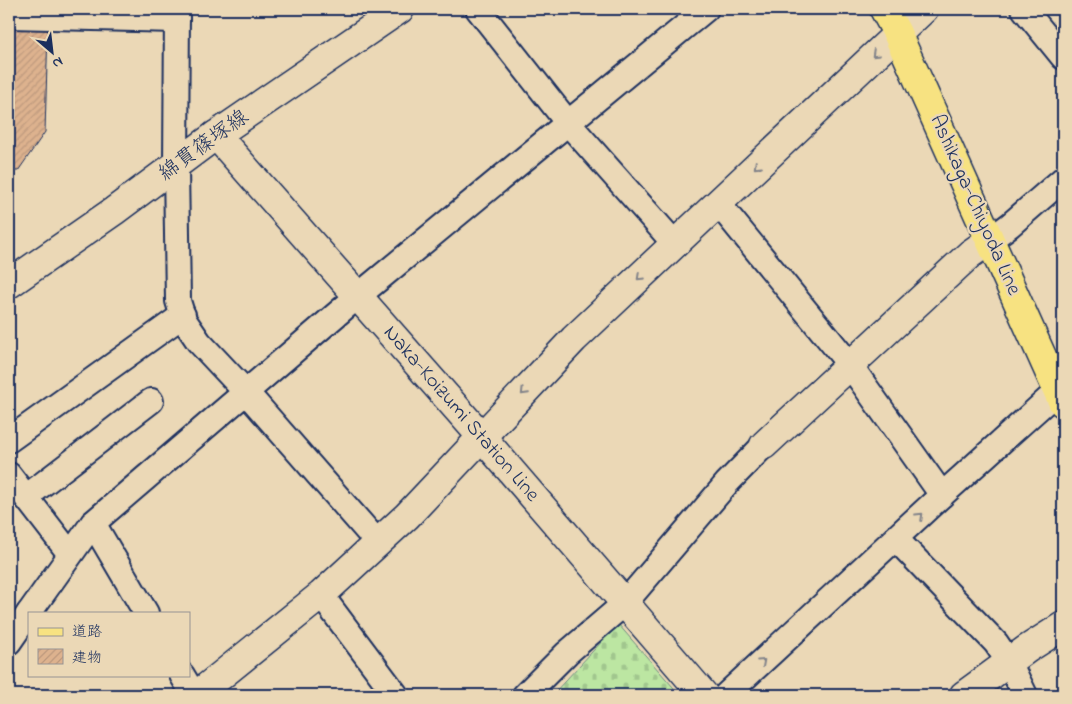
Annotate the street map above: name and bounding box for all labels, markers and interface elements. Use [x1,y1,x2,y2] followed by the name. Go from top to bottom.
[28,28,78,78] north arrow
[872,48,881,57] one-way arrow
[48,51,67,74] text: N
[153,103,255,189] street label: 綿貫篠塚線
[920,110,1029,301] street label: Ashikaga-Chiyoda Line
[754,160,763,169] one-way arrow
[636,271,645,280] one-way arrow
[376,319,547,509] street label: Naka-Koizumi Station Line
[521,386,530,395] one-way arrow
[914,513,923,522] one-way arrow
[28,612,190,676] legend
[72,621,102,643] text: 道路
[72,647,102,669] text: 建物
[756,659,765,668] one-way arrow

